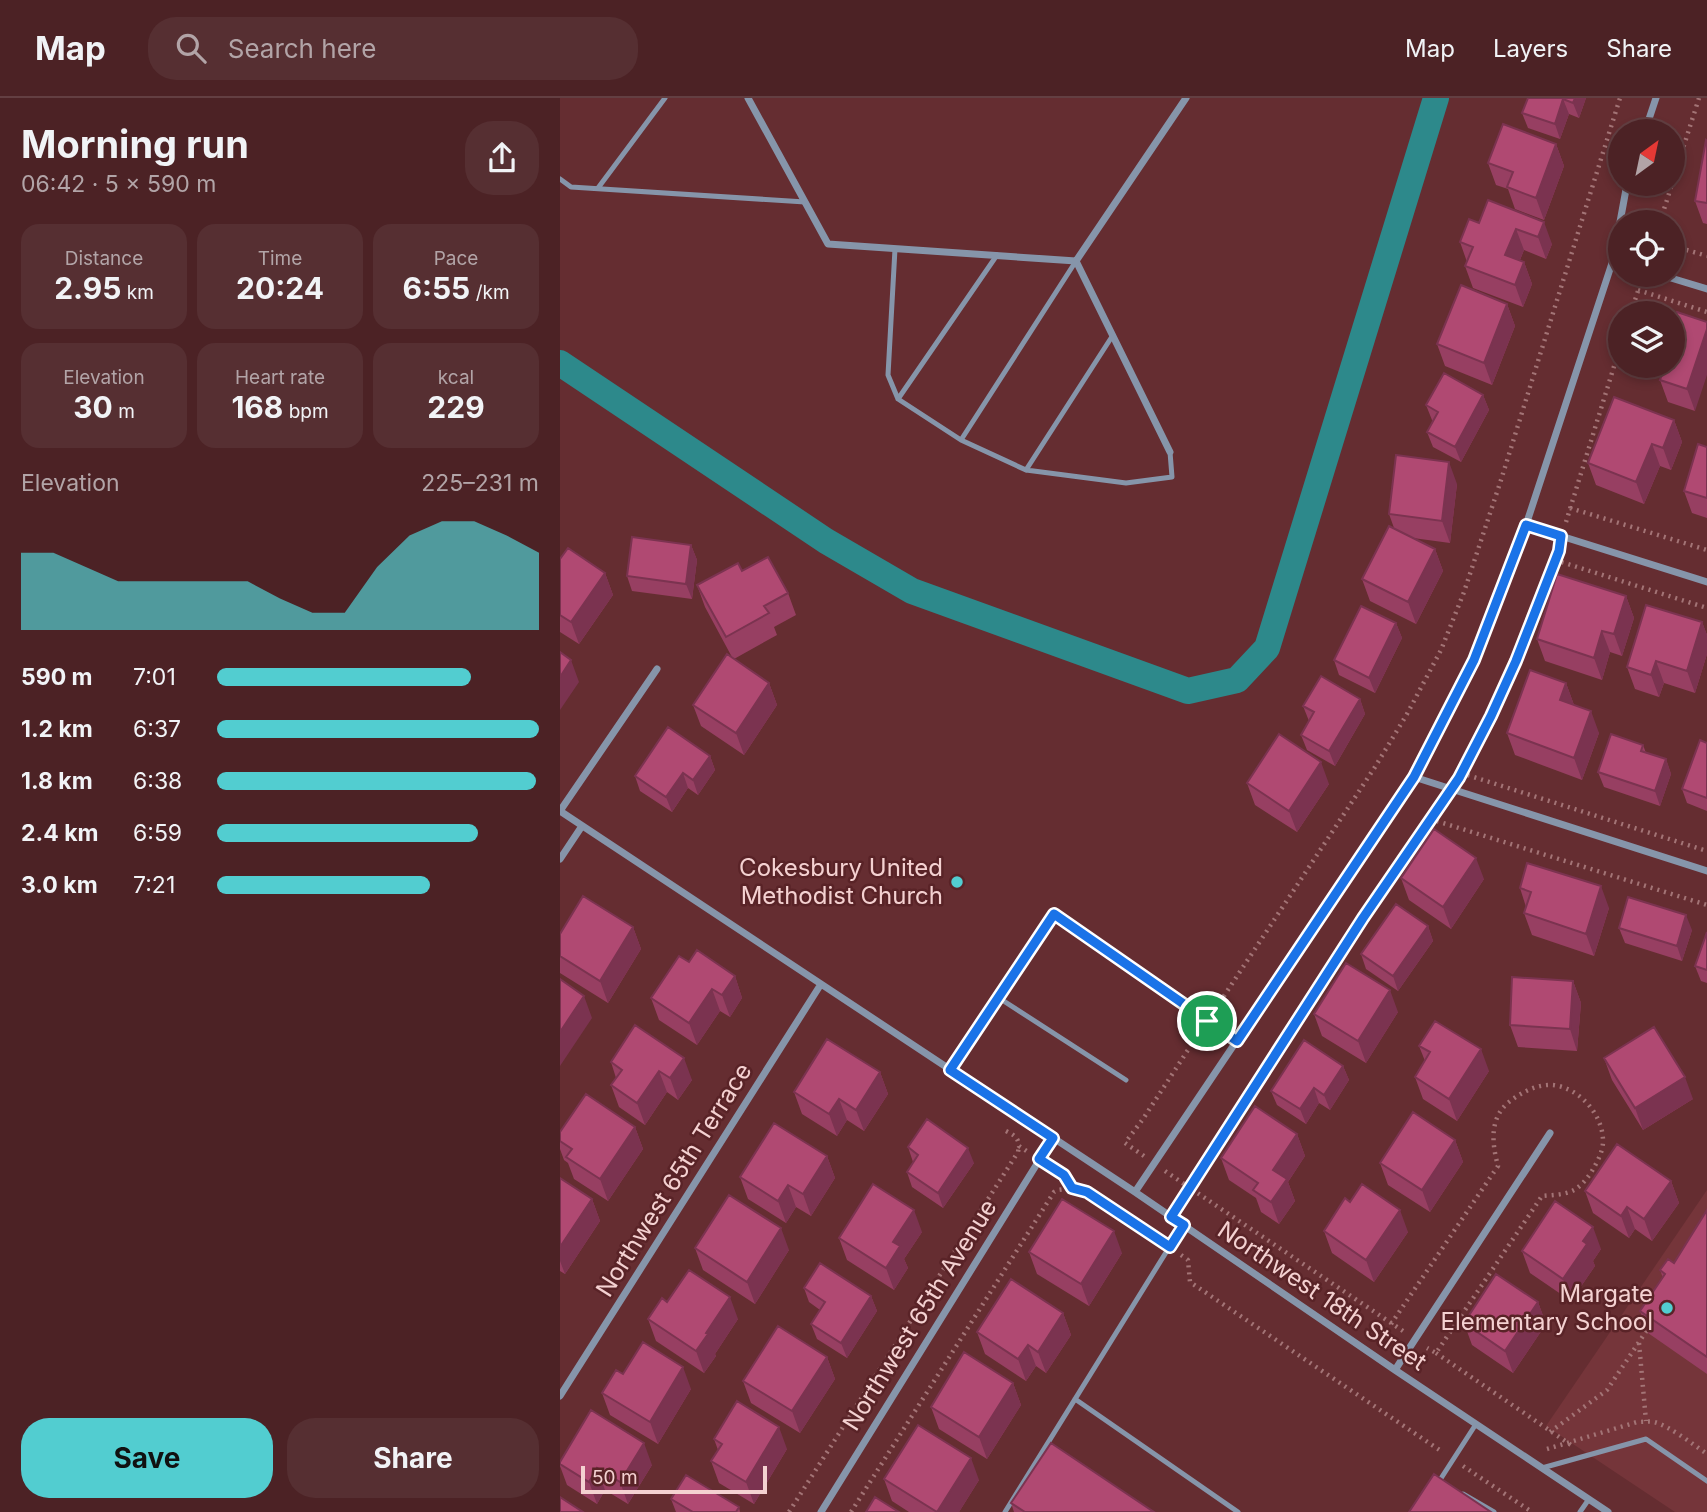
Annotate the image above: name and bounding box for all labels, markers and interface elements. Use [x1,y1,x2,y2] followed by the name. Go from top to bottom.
[148,17,638,80] search box
[35,28,106,68] text: Map
[172,29,210,67] icon: search
[228,33,376,64] text: Search here
[1405,34,1455,63] text: Map
[1493,34,1568,63] text: Layers
[1606,34,1672,63] text: Share
[1608,119,1685,196] north arrow
[1608,119,1685,378] map controls
[21,121,249,167] text: Morning run
[465,121,539,195] button: share
[21,170,216,198] text: 06:42 · 5 × 590 m
[1608,210,1685,287] button: locate
[65,247,143,270] text: Distance
[258,247,302,270] text: Time
[434,247,478,270] text: Pace
[54,270,121,306] text: 2.95
[236,270,324,306] text: 20:24
[402,270,470,306] text: 6:55
[121,281,154,304] text: km
[470,281,510,304] text: /km
[1608,301,1685,378] button: layers
[63,366,145,389] text: Elevation
[235,366,325,389] text: Heart rate
[438,366,474,389] text: kcal
[73,389,113,425] text: 30
[231,389,283,425] text: 168
[427,389,485,425] text: 229
[113,400,135,423] text: m
[283,400,329,423] text: bpm
[21,469,120,497] text: Elevation
[421,469,539,497] text: 225–231 m
[21,663,93,691] text: 590 m
[133,663,176,691] text: 7:01
[21,715,93,743] text: 1.2 km
[133,715,181,743] text: 6:37
[21,767,93,795] text: 1.8 km
[133,767,182,795] text: 6:38
[21,819,99,847] text: 2.4 km
[133,819,182,847] text: 6:59
[739,853,943,910] place label: Cokesbury United Methodist Church
[21,871,98,899] text: 3.0 km
[133,871,175,899] text: 7:21
[949,874,965,890] marker: Cokesbury United Methodist Church
[1177,991,1237,1051] pin
[1188,1002,1226,1040] icon: arrive
[590,1058,757,1302] street label: Northwest 65th Terrace
[837,1194,1003,1436] street label: Northwest 65th Avenue
[1212,1215,1432,1376] street label: Northwest 18th Street
[1441,1279,1653,1336] place label: Margate Elementary School
[1659,1300,1675,1316] marker: Margate Elementary School
[21,1418,273,1498] button: Save
[287,1418,539,1498] button: Share
[581,1463,766,1495] scale bar
[592,1466,638,1489] text: 50 m

